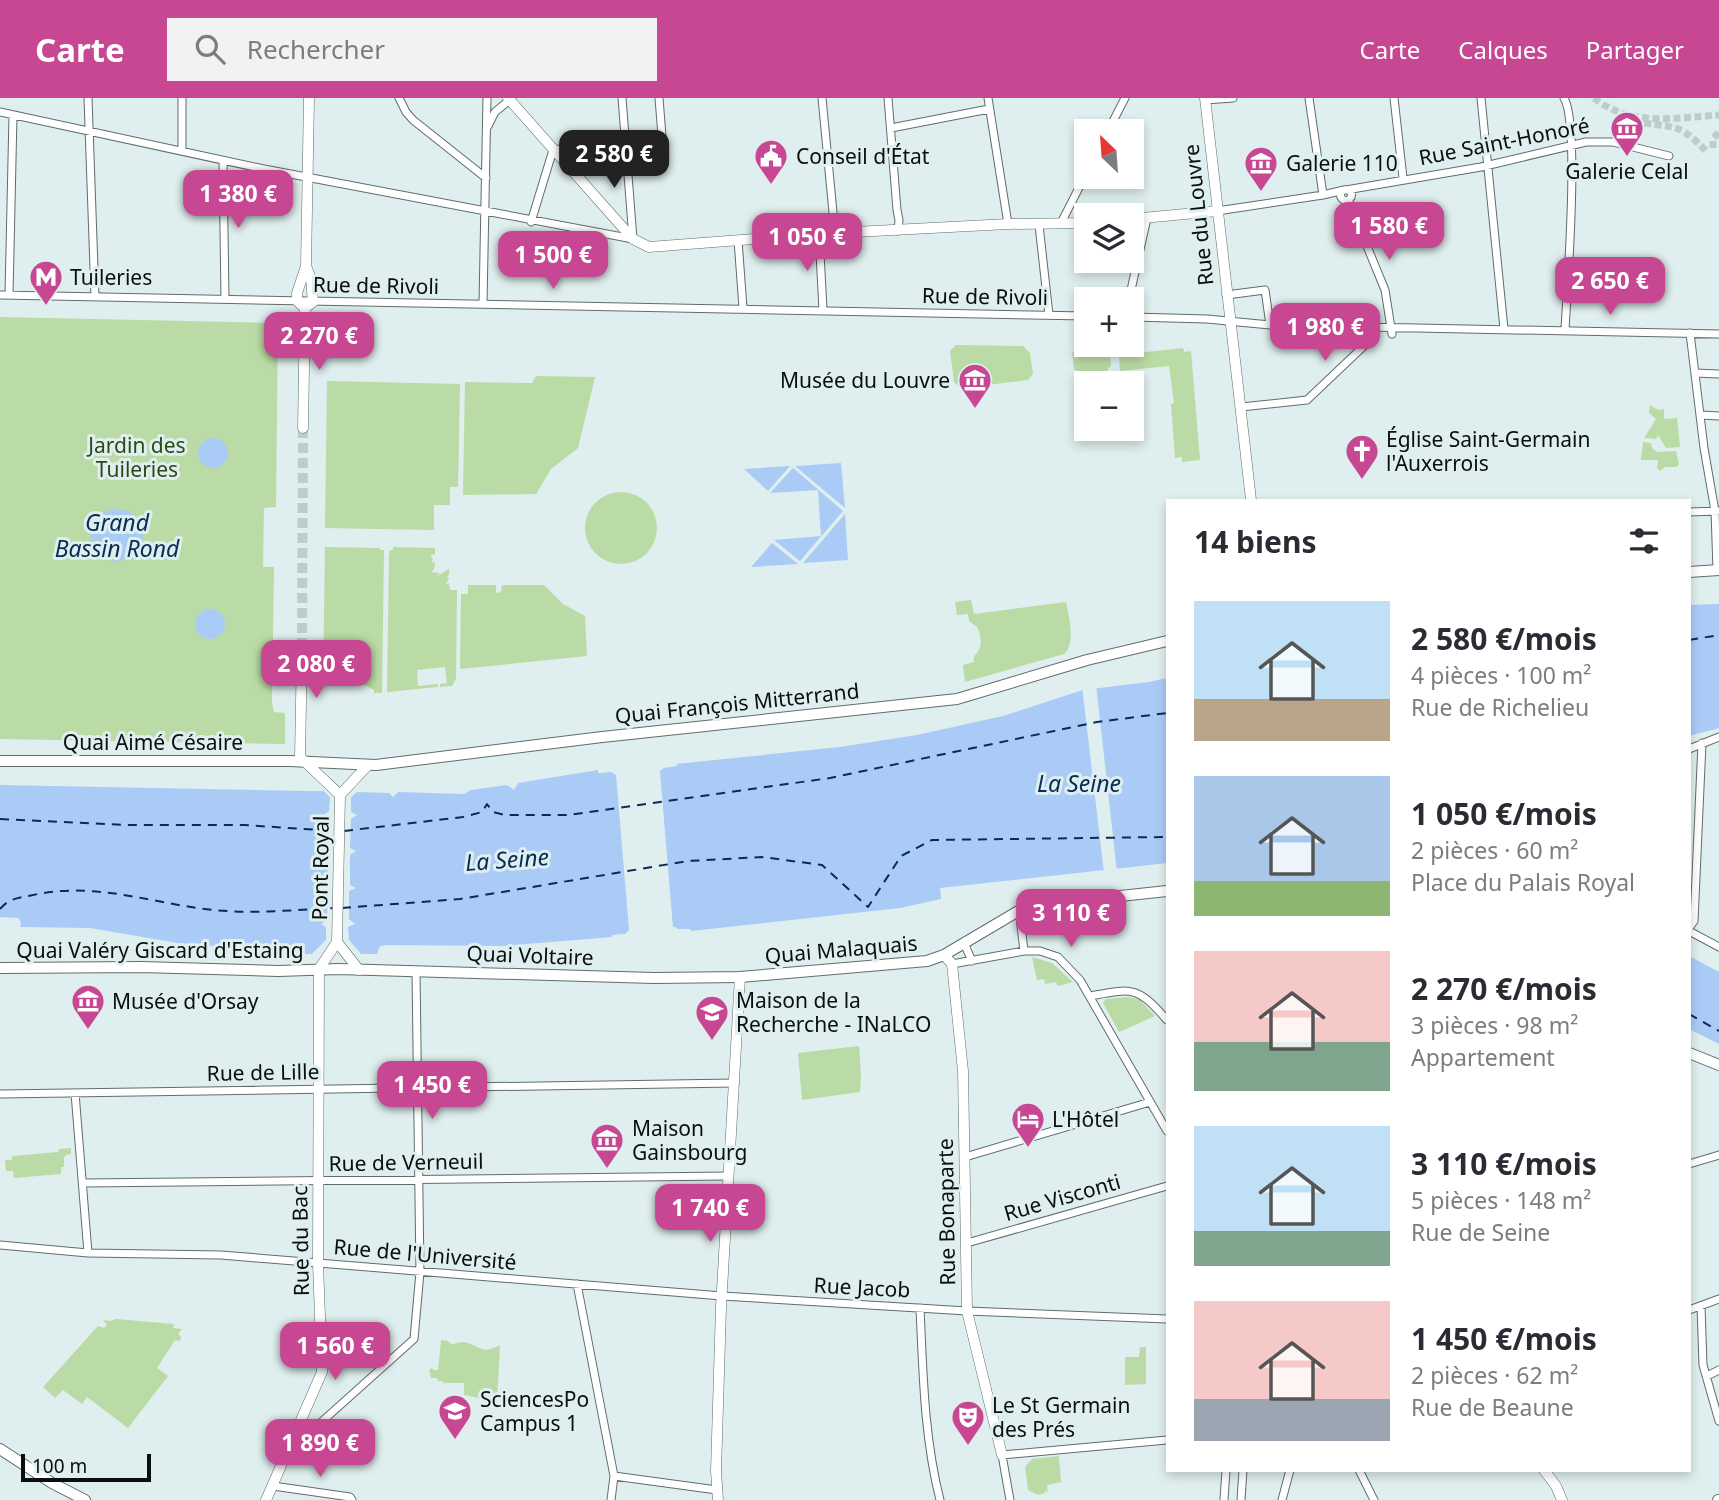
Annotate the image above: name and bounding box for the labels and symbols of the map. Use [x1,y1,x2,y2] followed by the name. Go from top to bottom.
[1608,109,1646,158] museum icon: Galerie Celal
[1416,111,1592,171] street label: Rue Saint-Honoré
[1074,119,1144,189] north arrow
[549,130,679,190] pin: 2 580 €
[752,137,790,186] public building icon: Conseil d'État
[796,142,930,170] place label: Conseil d'État
[1177,143,1219,287] street label: Rue du Louvre
[1242,144,1280,193] museum icon: Galerie 110
[1286,149,1398,177] place label: Galerie 110
[1565,157,1689,185] place label: Galerie Celal
[173,170,303,230] pin: 1 380 €
[1324,202,1454,262] pin: 1 580 €
[742,214,872,273] pin: 1 050 €
[488,232,618,291] pin: 1 500 €
[27,258,65,307] metro station icon: Tuileries
[1545,258,1675,317] pin: 2 650 €
[70,263,152,291] place label: Tuileries
[313,270,439,300] street label: Rue de Rivoli
[922,281,1048,311] street label: Rue de Rivoli
[1260,303,1390,363] pin: 1 980 €
[254,313,384,372] pin: 2 270 €
[956,361,994,410] museum icon: Musée du Louvre
[780,366,950,394] place label: Musée du Louvre
[1386,425,1590,477] place label: Église Saint-Germain l'Auxerrois
[86,431,186,483] park label: Jardin des Tuileries
[1343,432,1381,481] church icon: Église Saint-Germain l'Auxerrois
[55,506,180,564] water label: Grand Bassin Rond
[251,640,381,700] pin: 2 080 €
[613,676,861,730] street label: Quai François Mitterrand
[63,728,243,756] street label: Quai Aimé Césaire
[1037,767,1121,799] water label: La Seine
[305,815,335,921] street label: Pont Royal
[464,840,550,878] water label: La Seine
[1006,890,1136,949] pin: 3 110 €
[763,928,919,970] street label: Quai Malaquais
[16,936,304,964] street label: Quai Valéry Giscard d'Estaing
[466,939,594,971] street label: Quai Voltaire
[69,982,107,1031] museum icon: Musée d'Orsay
[736,986,931,1038] place label: Maison de la Recherche - INaLCO
[112,987,259,1015] place label: Musée d'Orsay
[693,993,731,1042] school or university icon: Maison de la Recherche - INaLCO
[206,1057,320,1087] street label: Rue de Lille
[367,1062,497,1121] pin: 1 450 €
[1009,1100,1047,1149] hotel icon: L'Hôtel
[1052,1105,1119,1133] place label: L'Hôtel
[632,1114,748,1166] place label: Maison Gainsbourg
[588,1121,626,1170] museum icon: Maison Gainsbourg
[931,1138,961,1286] street label: Rue Bonaparte
[328,1147,484,1177] street label: Rue de Verneuil
[1000,1167,1124,1227] street label: Rue Visconti
[645,1184,775,1244] pin: 1 740 €
[285,1186,315,1296] street label: Rue du Bac
[332,1232,518,1276] street label: Rue de l'Université
[813,1270,911,1304] street label: Rue Jacob
[270,1322,400,1382] pin: 1 560 €
[480,1385,589,1437] place label: SciencesPo Campus 1
[992,1391,1131,1443] place label: Le St Germain des Prés
[436,1392,474,1441] school or university icon: SciencesPo Campus 1
[949,1398,987,1447] theatre icon: Le St Germain des Prés
[255,1420,385,1479] pin: 1 890 €
[21,1451,150,1483] scale bar

